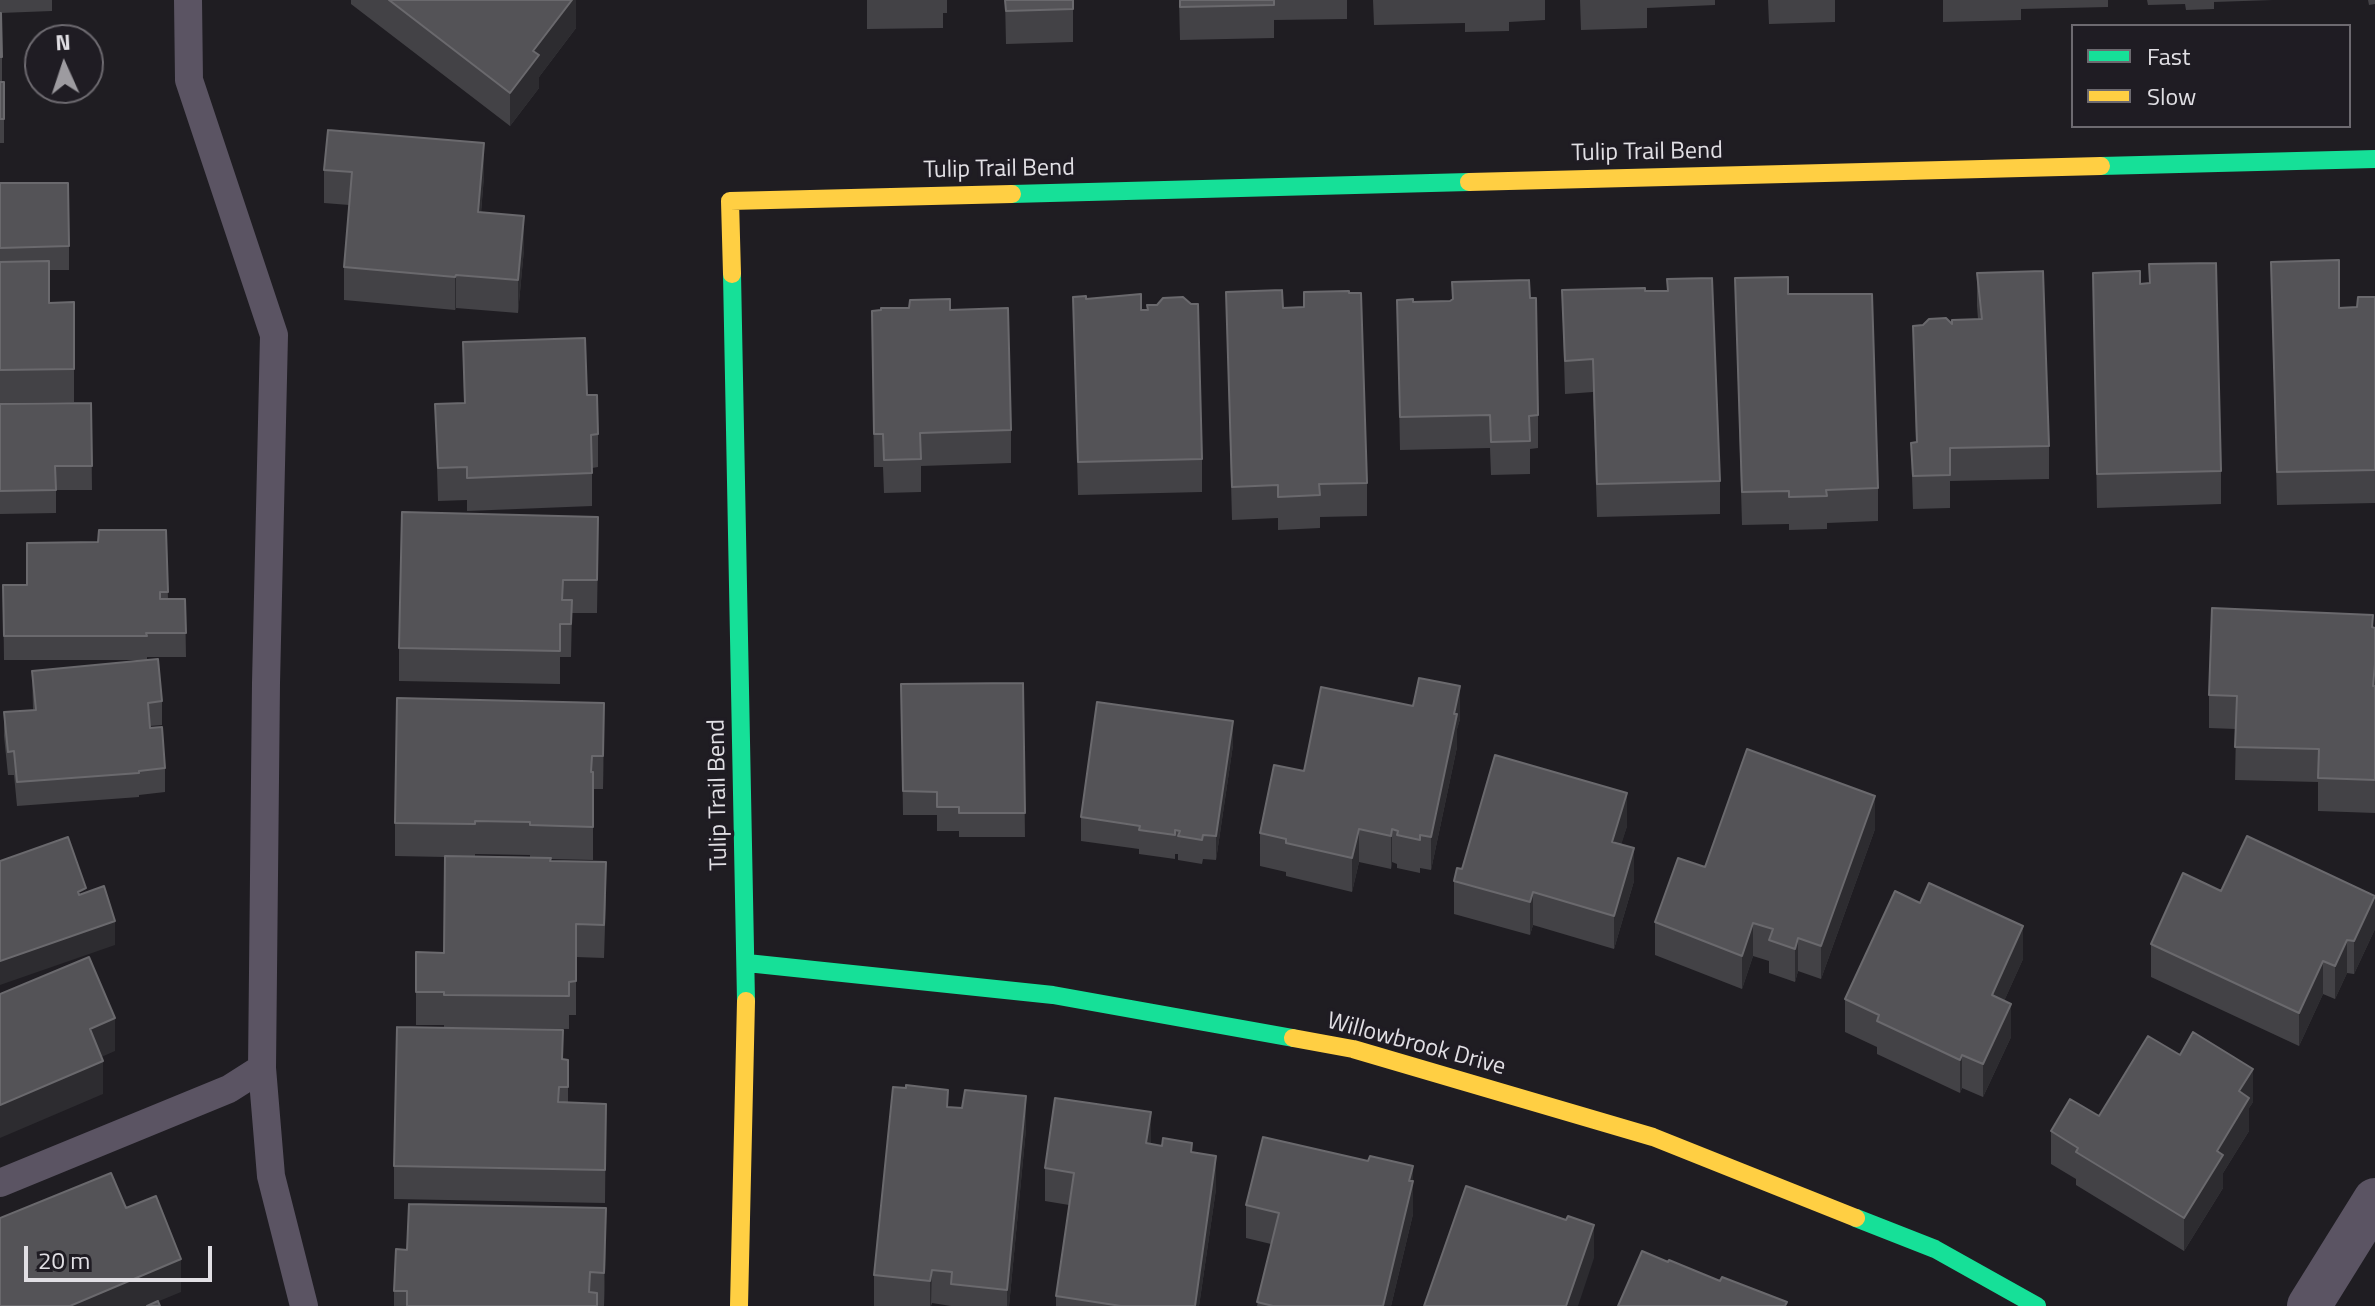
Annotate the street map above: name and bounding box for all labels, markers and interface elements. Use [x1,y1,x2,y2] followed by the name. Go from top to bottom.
[24,24,104,104] north arrow
[2071,24,2351,128] legend
[54,25,71,59] text: N
[2147,38,2190,74] text: Fast
[2147,78,2196,114] text: Slow
[1571,137,1723,169] street label: Tulip Trail Bend
[923,154,1075,186] street label: Tulip Trail Bend
[703,719,735,871] street label: Tulip Trail Bend
[1324,1007,1508,1083] street label: Willowbrook Drive
[28,1230,216,1280] scale bar
[38,1242,90,1278] text: 20 m

